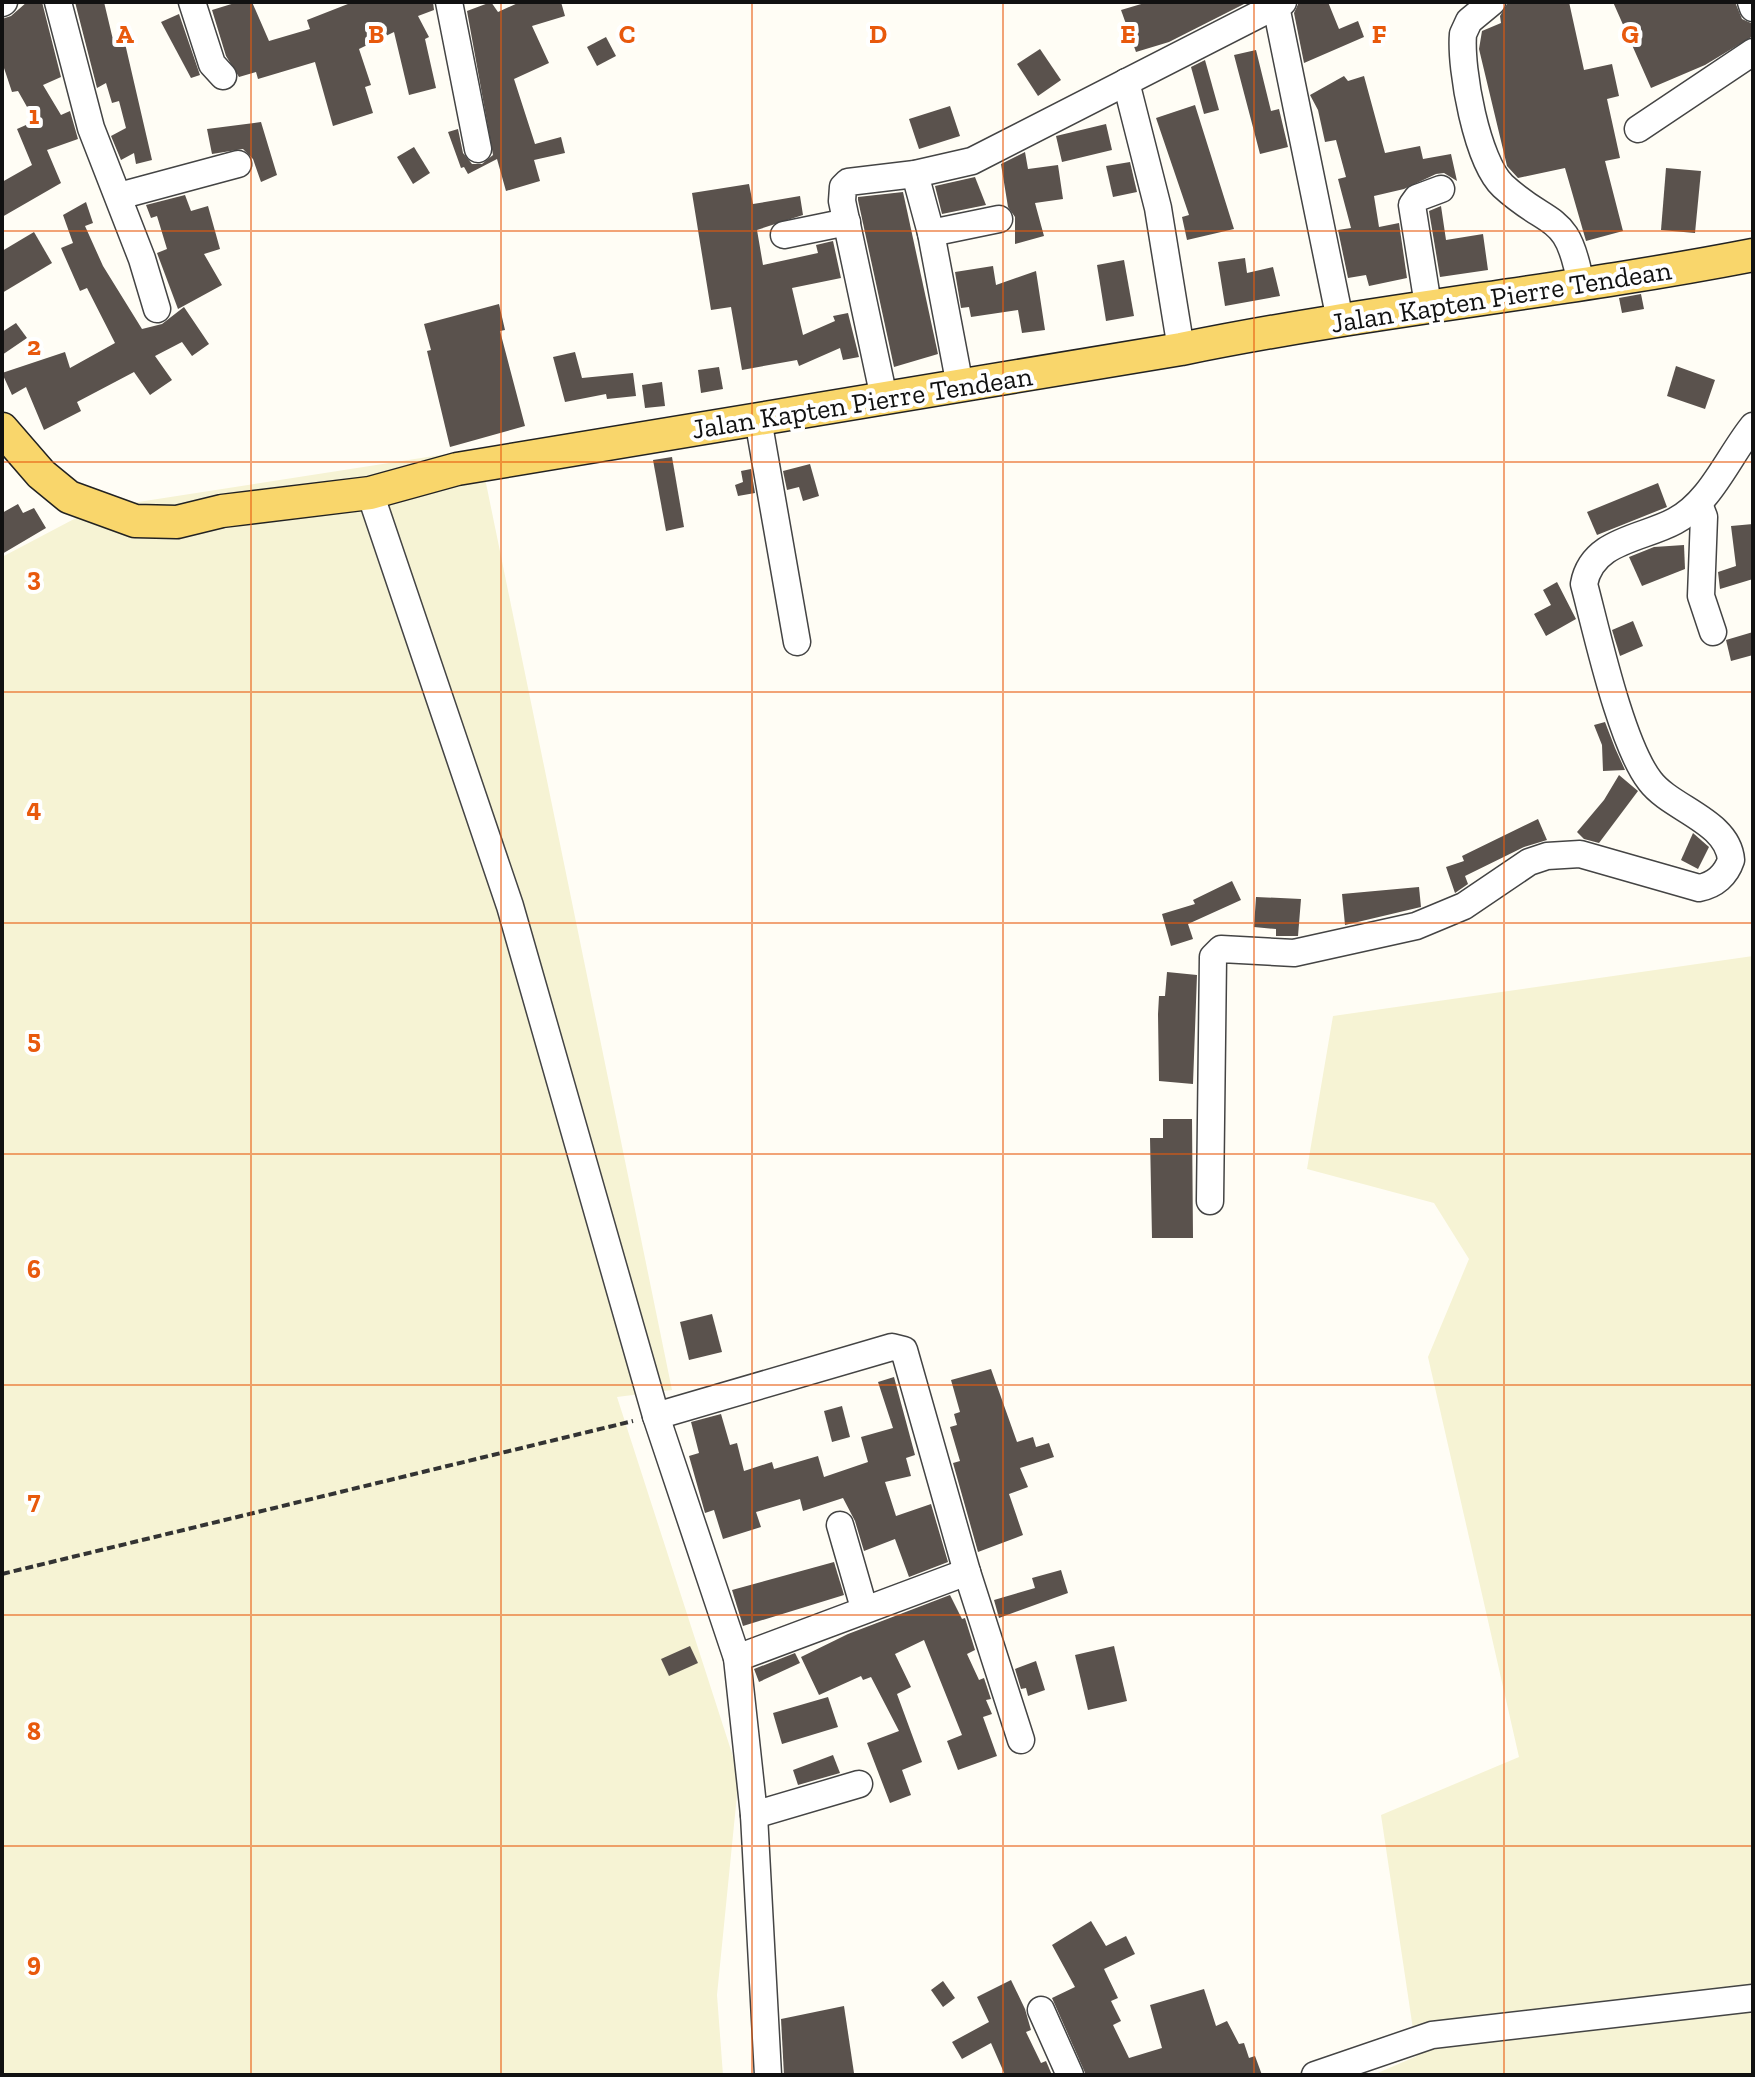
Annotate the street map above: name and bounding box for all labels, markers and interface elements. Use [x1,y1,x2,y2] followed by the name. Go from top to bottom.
[116,18,134,50] text: A
[368,18,384,50] text: B
[619,18,635,50] text: C
[869,18,887,50] text: D
[1120,18,1136,50] text: E
[1372,18,1387,50] text: F
[1621,18,1639,50] text: G
[29,99,40,131] text: 1
[1328,253,1674,340] street label: Jalan Kapten Pierre Tendean
[27,330,41,362] text: 2
[689,359,1035,446] street label: Jalan Kapten Pierre Tendean
[27,561,41,593] text: 3
[27,792,42,824] text: 4
[27,1023,41,1055] text: 5
[27,1253,41,1285] text: 6
[28,1484,41,1516] text: 7
[27,1715,41,1747] text: 8
[27,1946,41,1978] text: 9

